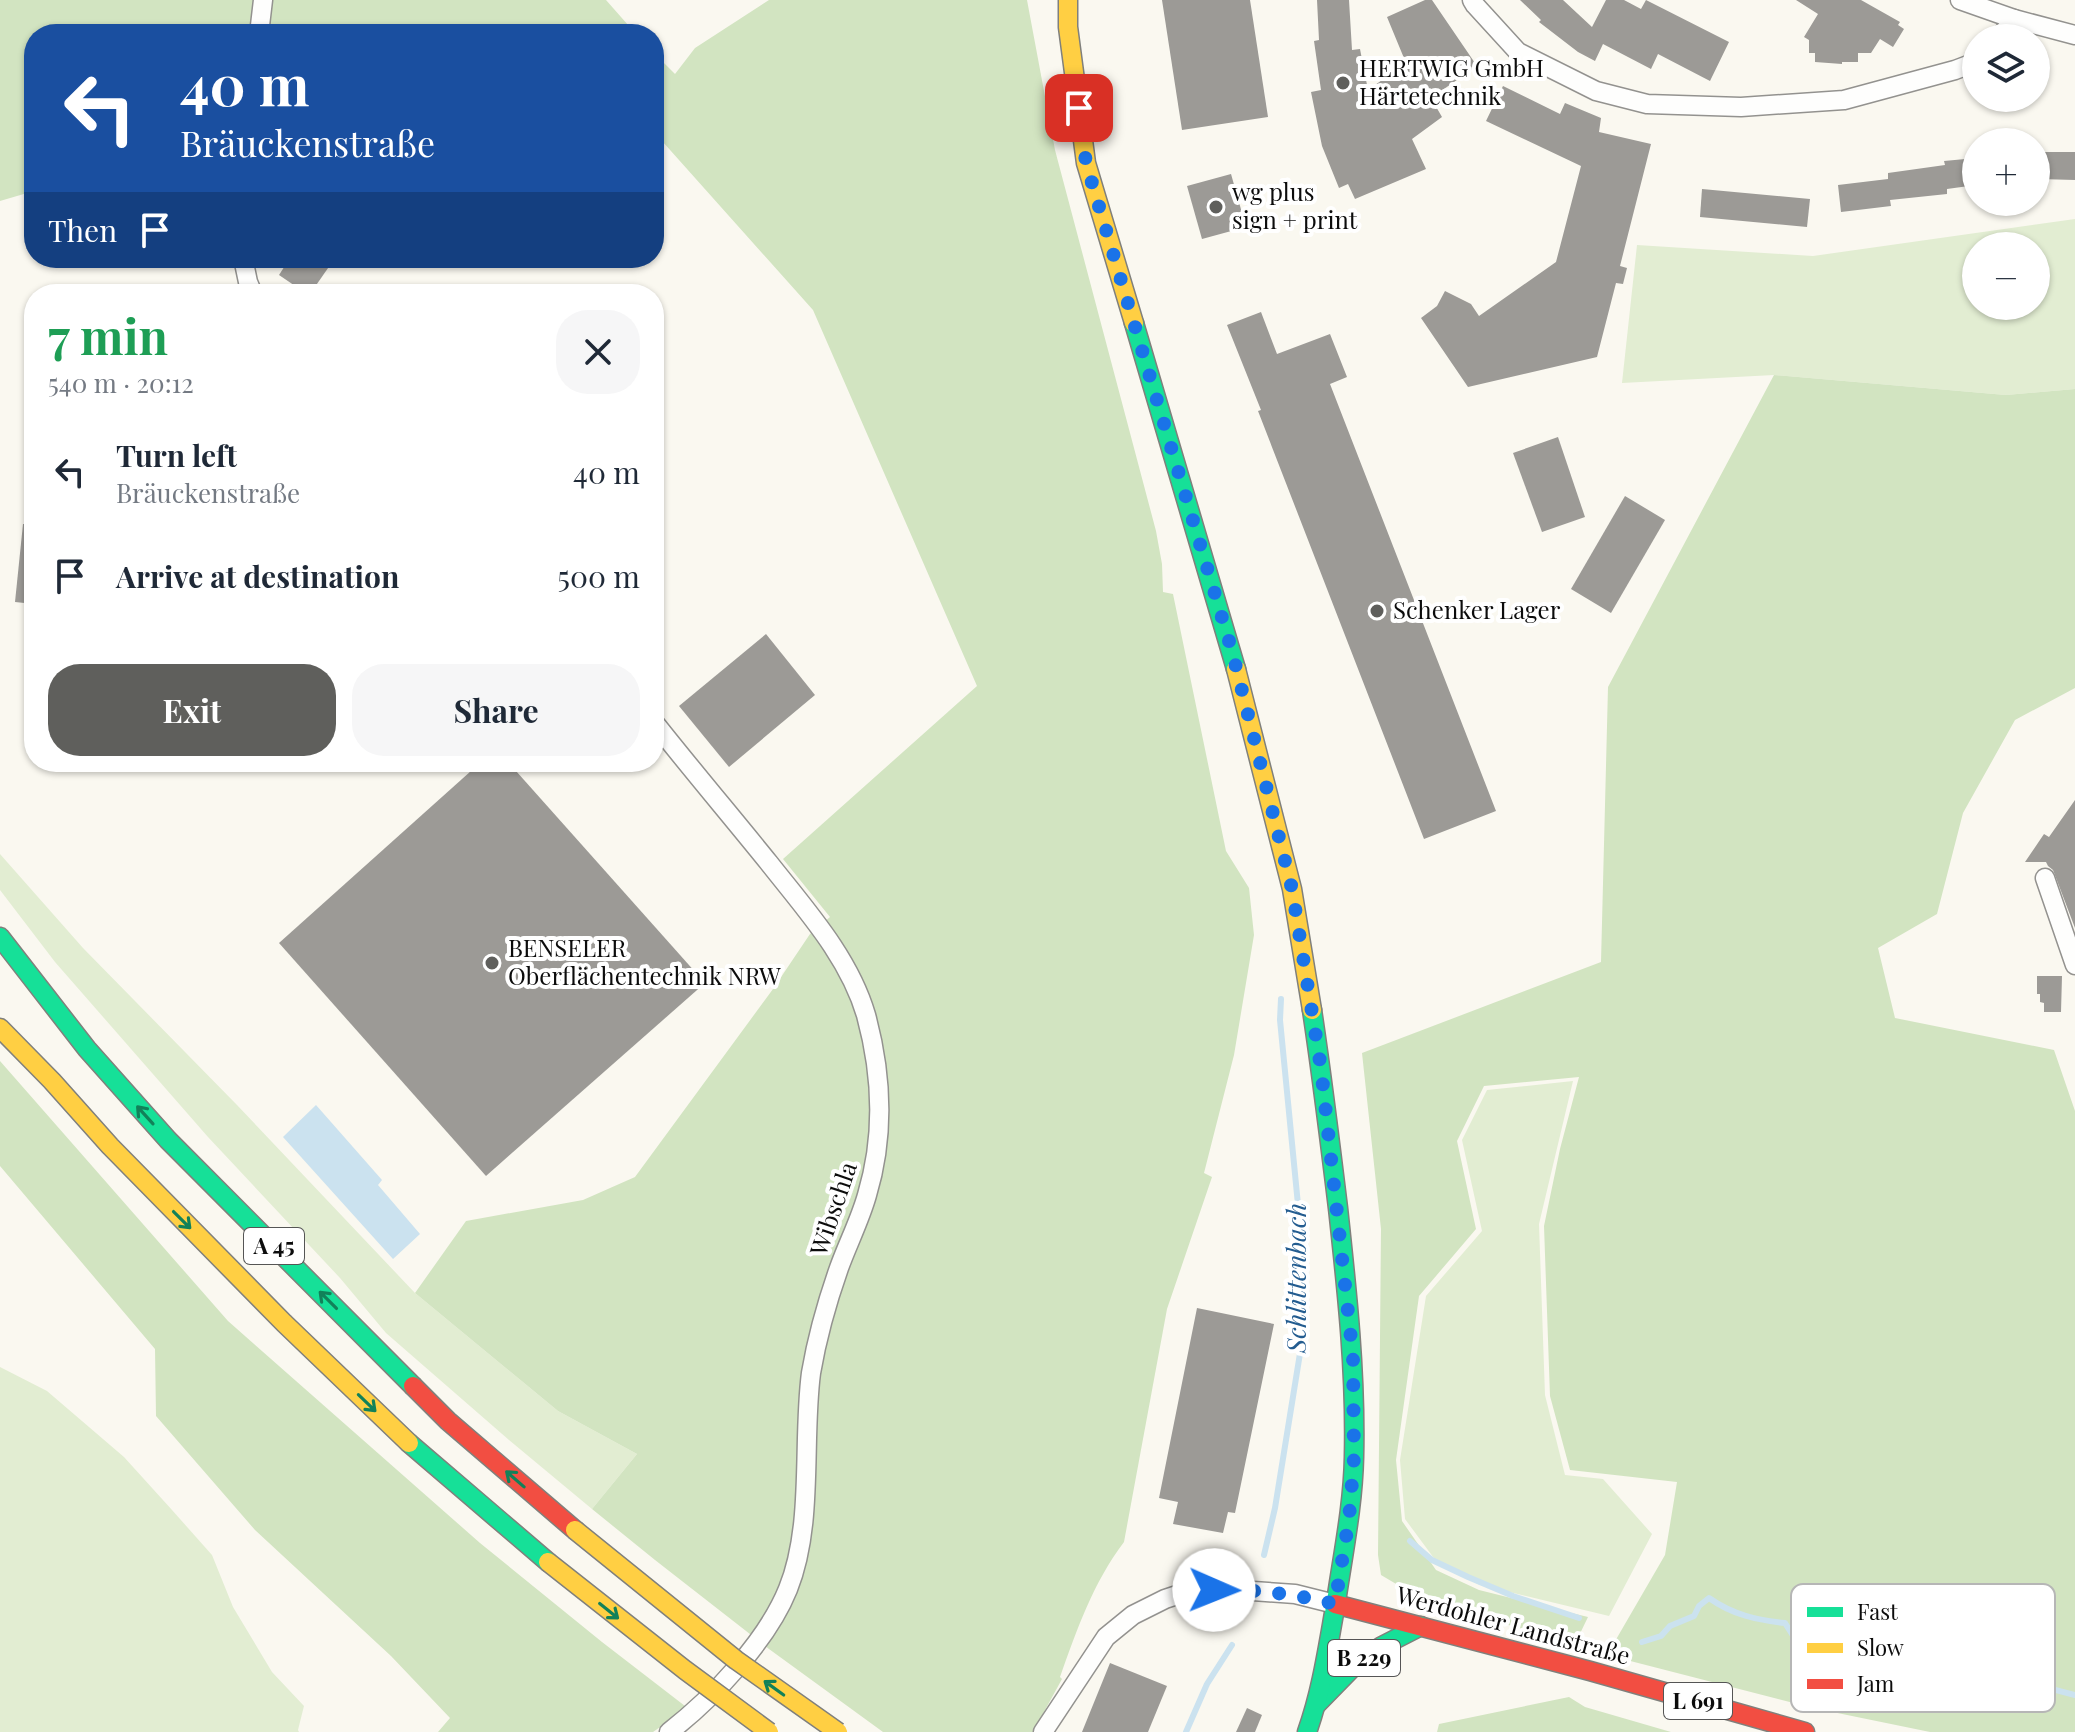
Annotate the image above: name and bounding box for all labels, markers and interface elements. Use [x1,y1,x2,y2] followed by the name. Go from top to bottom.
[1962,24,2050,320] map controls
[1962,24,2050,112] button: layers
[180,46,309,121] text: 40 m
[1359,51,1544,111] place label: HERTWIG GmbH Härtetechnik
[48,56,152,160] icon: left
[1045,74,1113,142] pin
[1334,74,1352,92] marker: HERTWIG GmbH Härtetechnik
[1057,86,1101,130] icon: arrive
[180,118,435,166] text: Bräuckenstraße
[1962,128,2050,216] button: +
[1232,175,1358,235] place label: wg plus sign + print
[1207,198,1225,216] marker: wg plus sign + print
[133,208,177,252] icon: arrive
[48,210,117,250] text: Then
[1962,232,2050,320] button: −
[48,303,168,367] text: 7 min
[556,310,640,394] button: close
[48,365,194,400] text: 540 m · 20:12
[116,435,237,475] text: Turn left
[48,450,92,494] icon: left
[573,452,640,492] text: 40 m
[116,475,300,510] text: Bräuckenstraße
[48,554,92,598] icon: arrive
[116,556,399,596] text: Arrive at destination
[557,556,640,596] text: 500 m
[1393,593,1561,625] place label: Schenker Lager
[1368,602,1386,620] marker: Schenker Lager
[48,664,336,756] button: Exit
[352,664,640,756] button: Share
[508,931,781,991] place label: BENSELER Oberflächentechnik NRW
[483,954,501,972] marker: BENSELER Oberflächentechnik NRW
[137,1105,155,1125] one-way arrow
[801,1157,863,1260] street label: Wibschla
[1278,1203,1313,1354] water label: Schlittenbach
[172,1210,191,1229] one-way arrow
[244,1228,304,1264] road number: A 45
[319,1291,338,1310] one-way arrow
[357,1393,377,1412] one-way arrow
[506,1471,526,1489] one-way arrow
[1172,1548,1256,1632] position arrow
[1392,1577,1634,1671] street label: Werdohler Landstraße
[1791,1584,2055,1712] legend
[1857,1596,1899,1626] text: Fast
[598,1602,619,1620] one-way arrow
[1857,1632,1904,1662] text: Slow
[1328,1640,1400,1676] road number: B 229
[1856,1668,1895,1698] text: Jam
[763,1680,785,1696] one-way arrow
[1664,1683,1732,1719] road number: L 691

